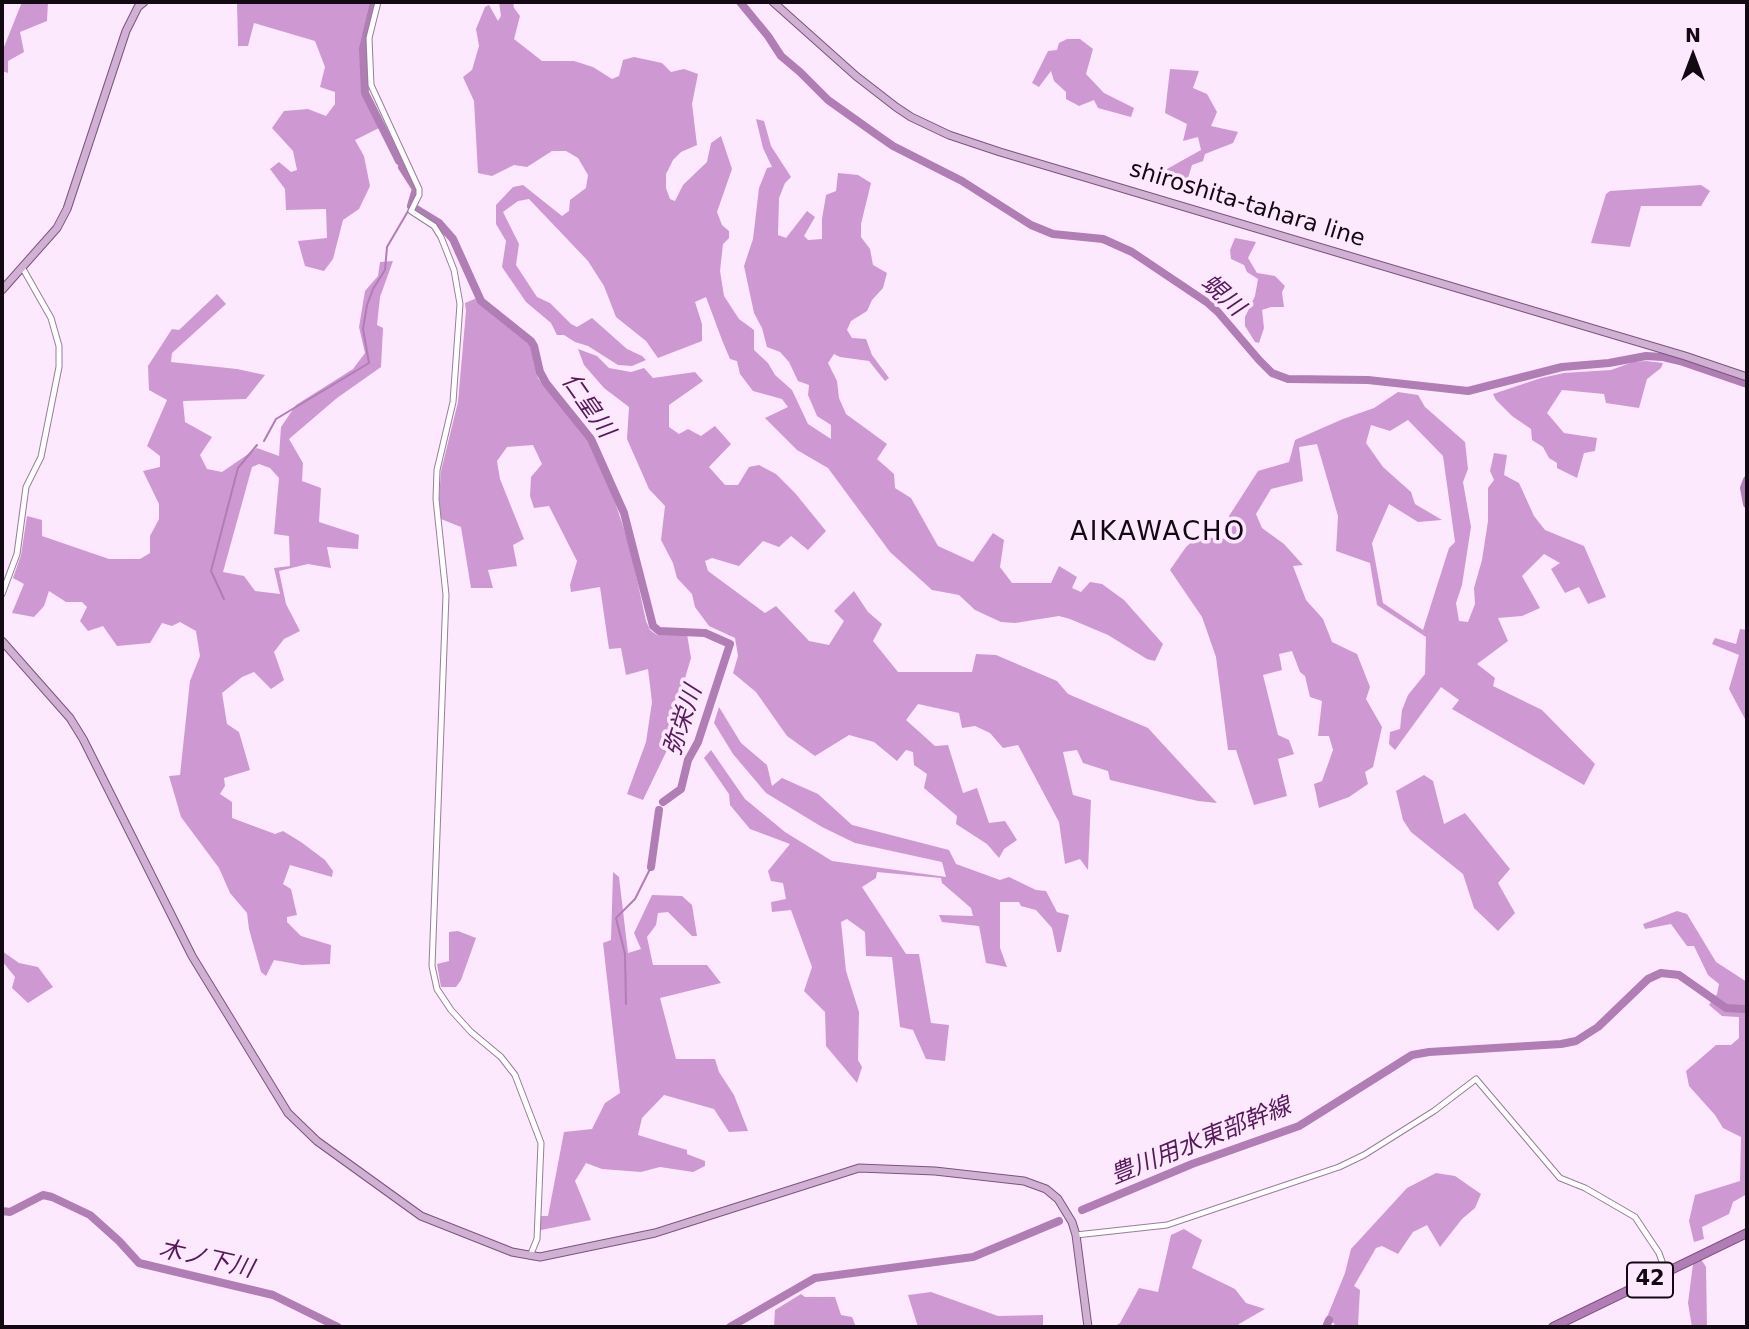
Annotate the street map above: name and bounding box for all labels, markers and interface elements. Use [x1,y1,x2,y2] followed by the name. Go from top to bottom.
[1658,21,1728,91] north arrow
[1685,24,1701,46] text: N
[1126,156,1368,254] street label: shiroshita-tahara line
[1195,269,1249,323] water label: 蜆川
[555,368,619,444] water label: 仁皇川
[1071,517,1245,549] district label: AIKAWACHO
[659,682,709,760] water label: 弥栄川
[1107,1093,1295,1191] water label: 豊川用水東部幹線
[156,1235,256,1285] water label: 木ノ下川
[1627,1262,1673,1298] road number: 42

